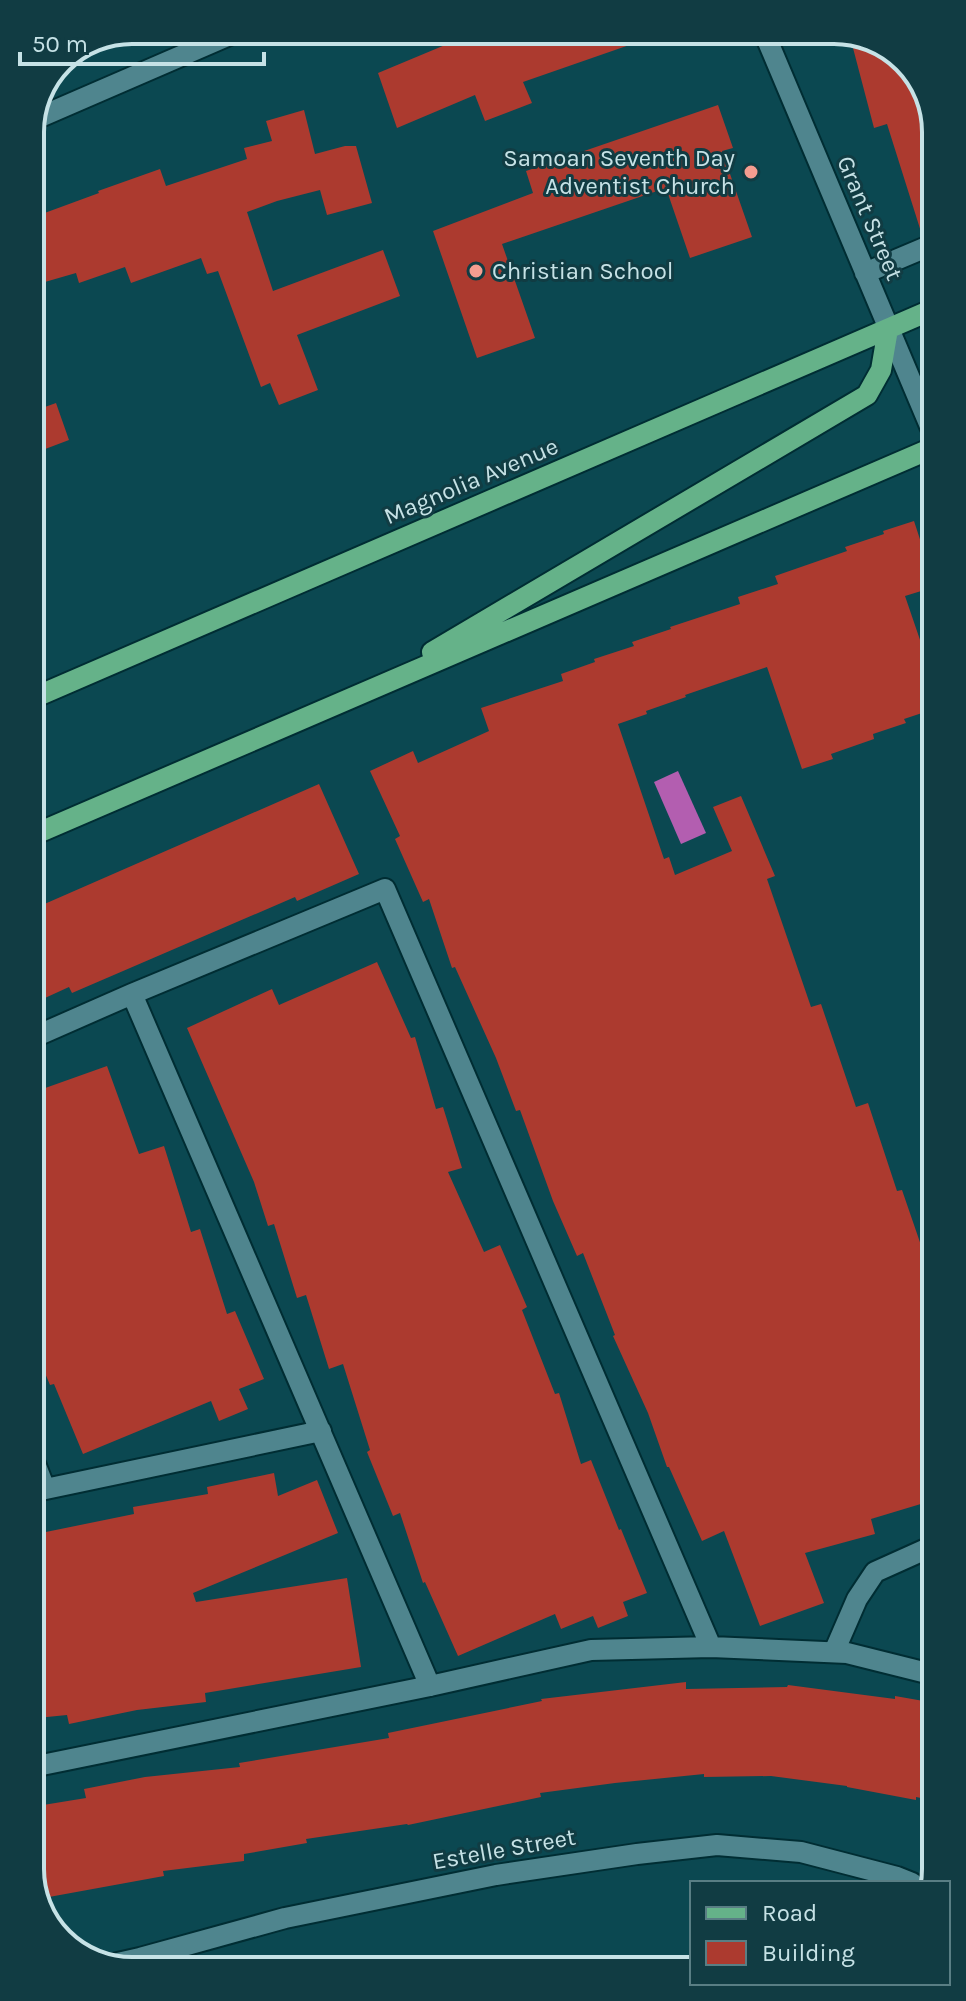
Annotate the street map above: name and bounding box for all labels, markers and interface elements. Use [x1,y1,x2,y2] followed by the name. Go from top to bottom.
[20,16,264,66] scale bar
[32,30,88,58] text: 50 m
[503,144,735,200] place label: Samoan Seventh Day Adventist Church
[831,152,909,284] street label: Grant Street
[742,163,760,181] marker: Samoan Seventh Day Adventist Church
[492,257,674,285] place label: Christian School
[467,262,485,280] marker: Christian School
[380,432,562,530] street label: Magnolia Avenue
[430,1823,578,1875] street label: Estelle Street
[690,1881,950,1985] legend
[762,1899,817,1927] text: Road
[762,1939,855,1967] text: Building

